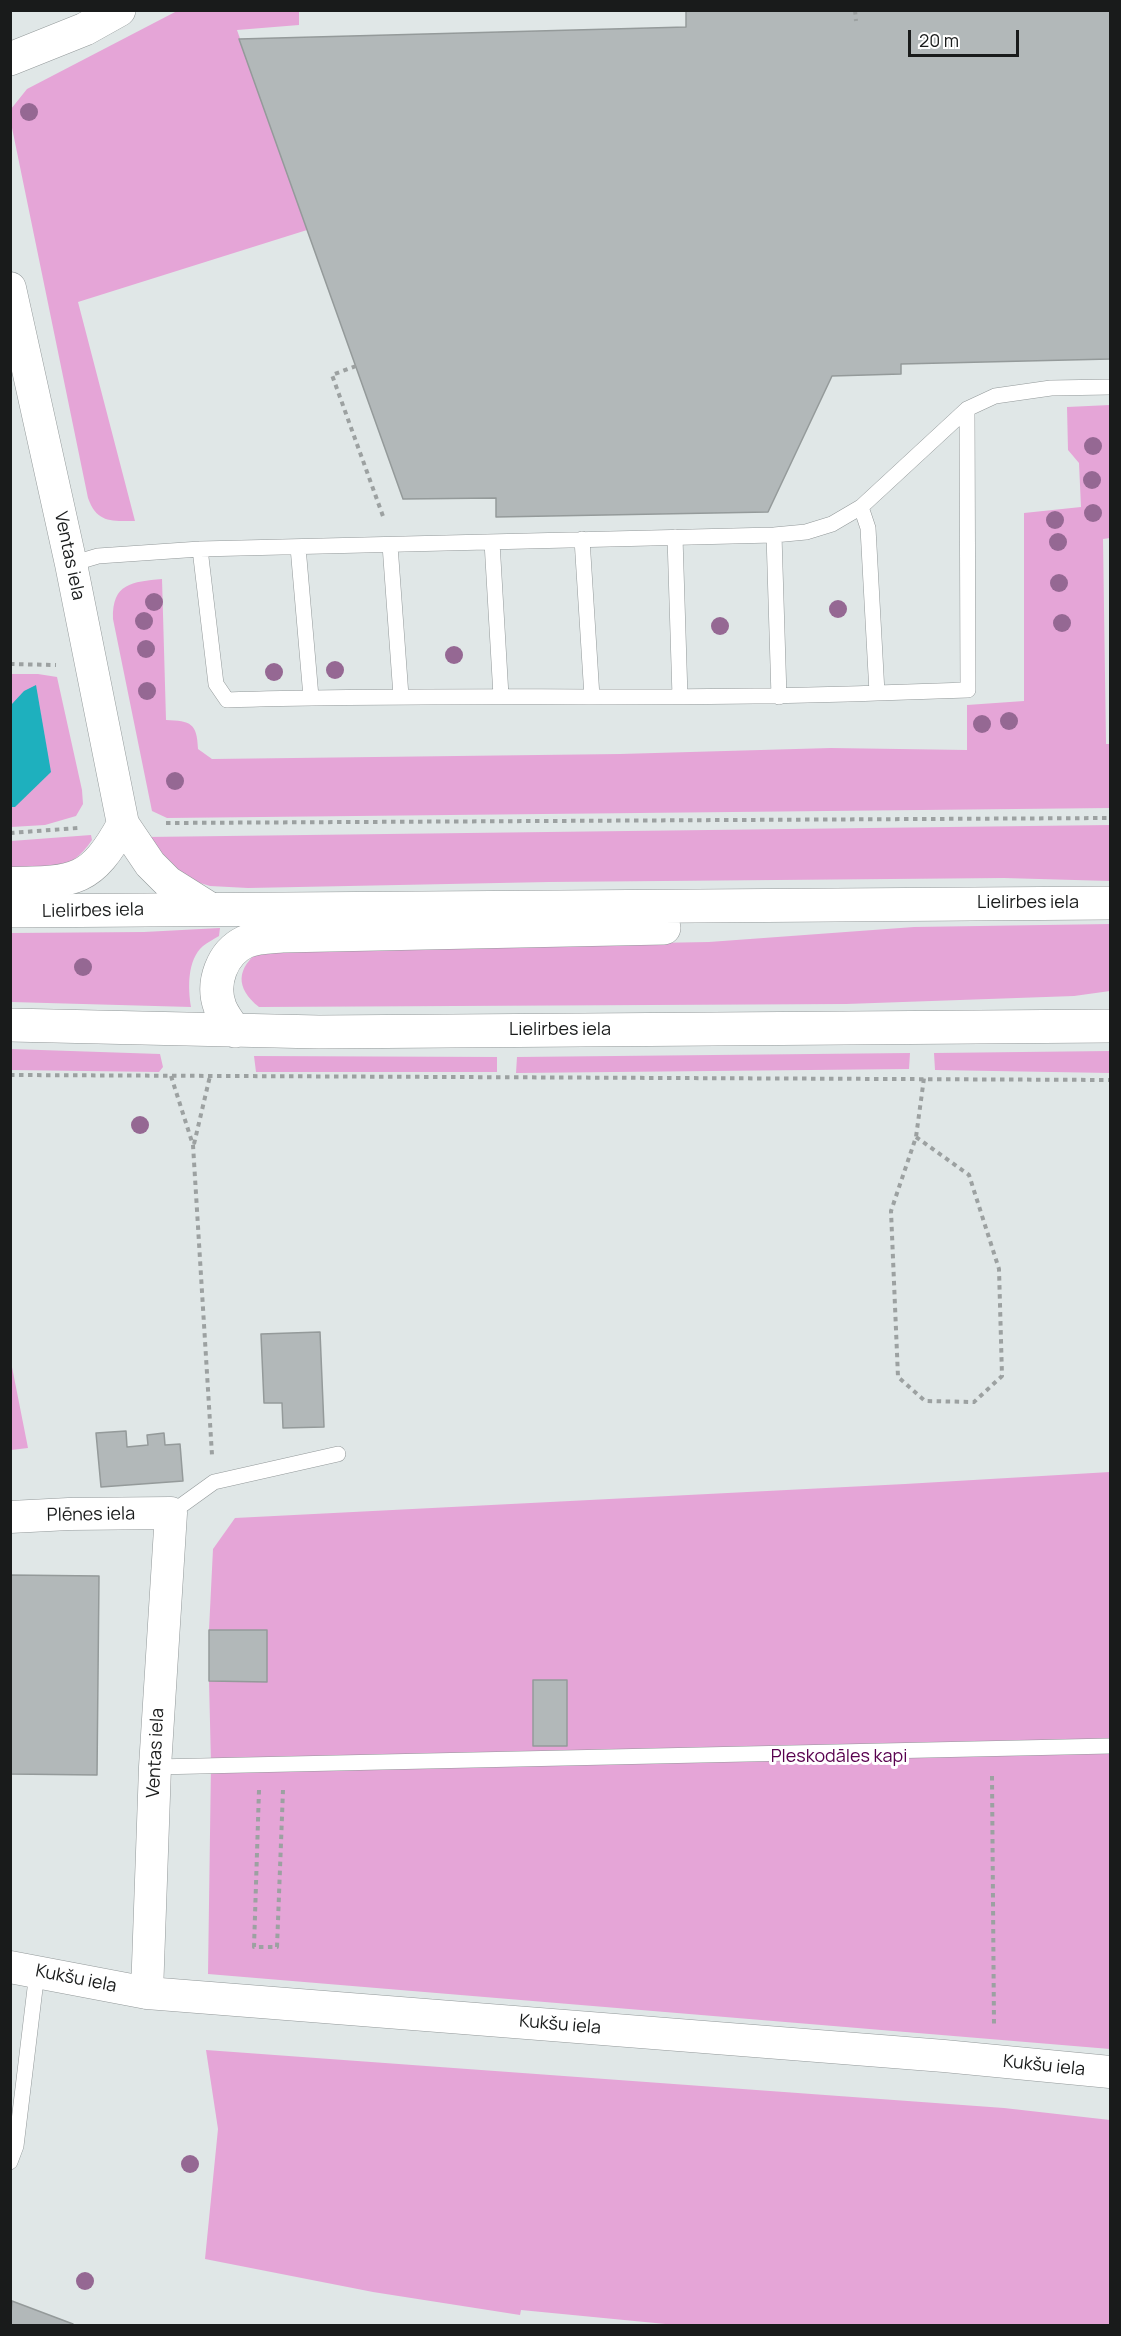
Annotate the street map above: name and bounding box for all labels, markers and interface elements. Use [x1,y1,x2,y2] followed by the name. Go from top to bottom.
[911,18,1022,56] scale bar
[919,28,959,52] text: 20 m
[49,510,89,602] street label: Ventas iela
[977,892,1079,914] street label: Lielirbes iela
[42,899,144,923] street label: Lielirbes iela
[509,1019,611,1041] street label: Lielirbes iela
[47,1503,135,1527] street label: Plēnes iela
[143,1708,169,1798] street label: Ventas iela
[771,1746,907,1768] park label: Pleskodāles kapi
[34,1961,118,1997] street label: Kukšu iela
[518,2011,602,2039] street label: Kukšu iela
[1002,2051,1086,2081] street label: Kukšu iela

